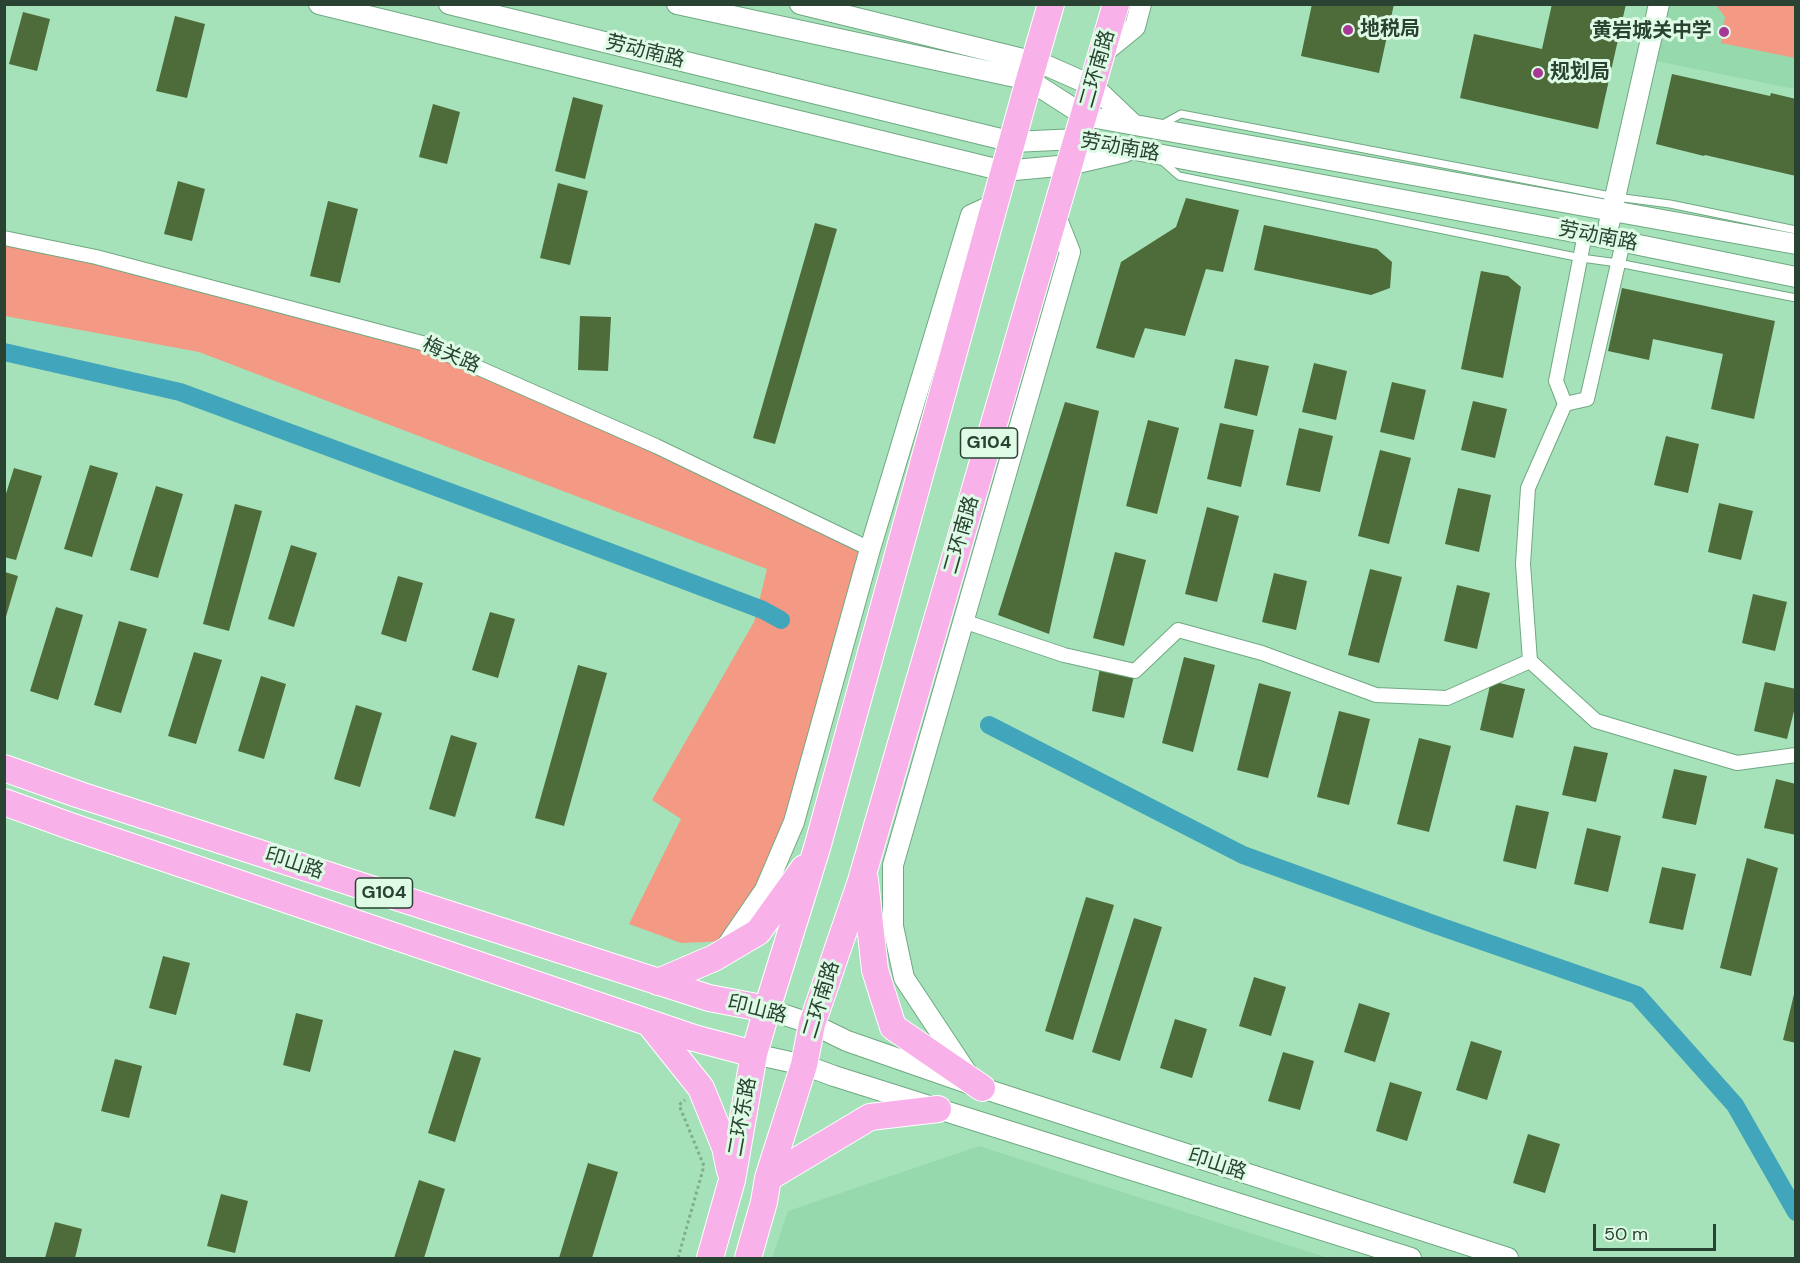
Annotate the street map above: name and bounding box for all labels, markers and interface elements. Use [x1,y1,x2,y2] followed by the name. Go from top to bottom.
[1360,18,1420,42] place label: 地税局
[1592,20,1712,44] place label: 黄岩城关中学
[1341,23,1355,37] marker: 地税局
[1717,25,1731,39] marker: 黄岩城关中学
[1075,27,1121,111] street label: 二环南路
[603,31,687,73] street label: 劳动南路
[1550,61,1610,85] place label: 规划局
[1531,66,1545,80] marker: 规划局
[1079,129,1161,167] street label: 劳动南路
[1556,218,1640,256] street label: 劳动南路
[419,333,483,379] street label: 梅关路
[960,428,1018,458] road number: G104
[939,493,985,577] street label: 二环南路
[262,843,326,885] street label: 印山路
[356,878,412,908] road number: G104
[799,958,845,1042] street label: 二环南路
[725,991,789,1029] street label: 印山路
[724,1076,762,1158] street label: 二环东路
[1185,1144,1249,1186] street label: 印山路
[1596,1212,1719,1250] scale bar
[1604,1222,1648,1246] text: 50 m

